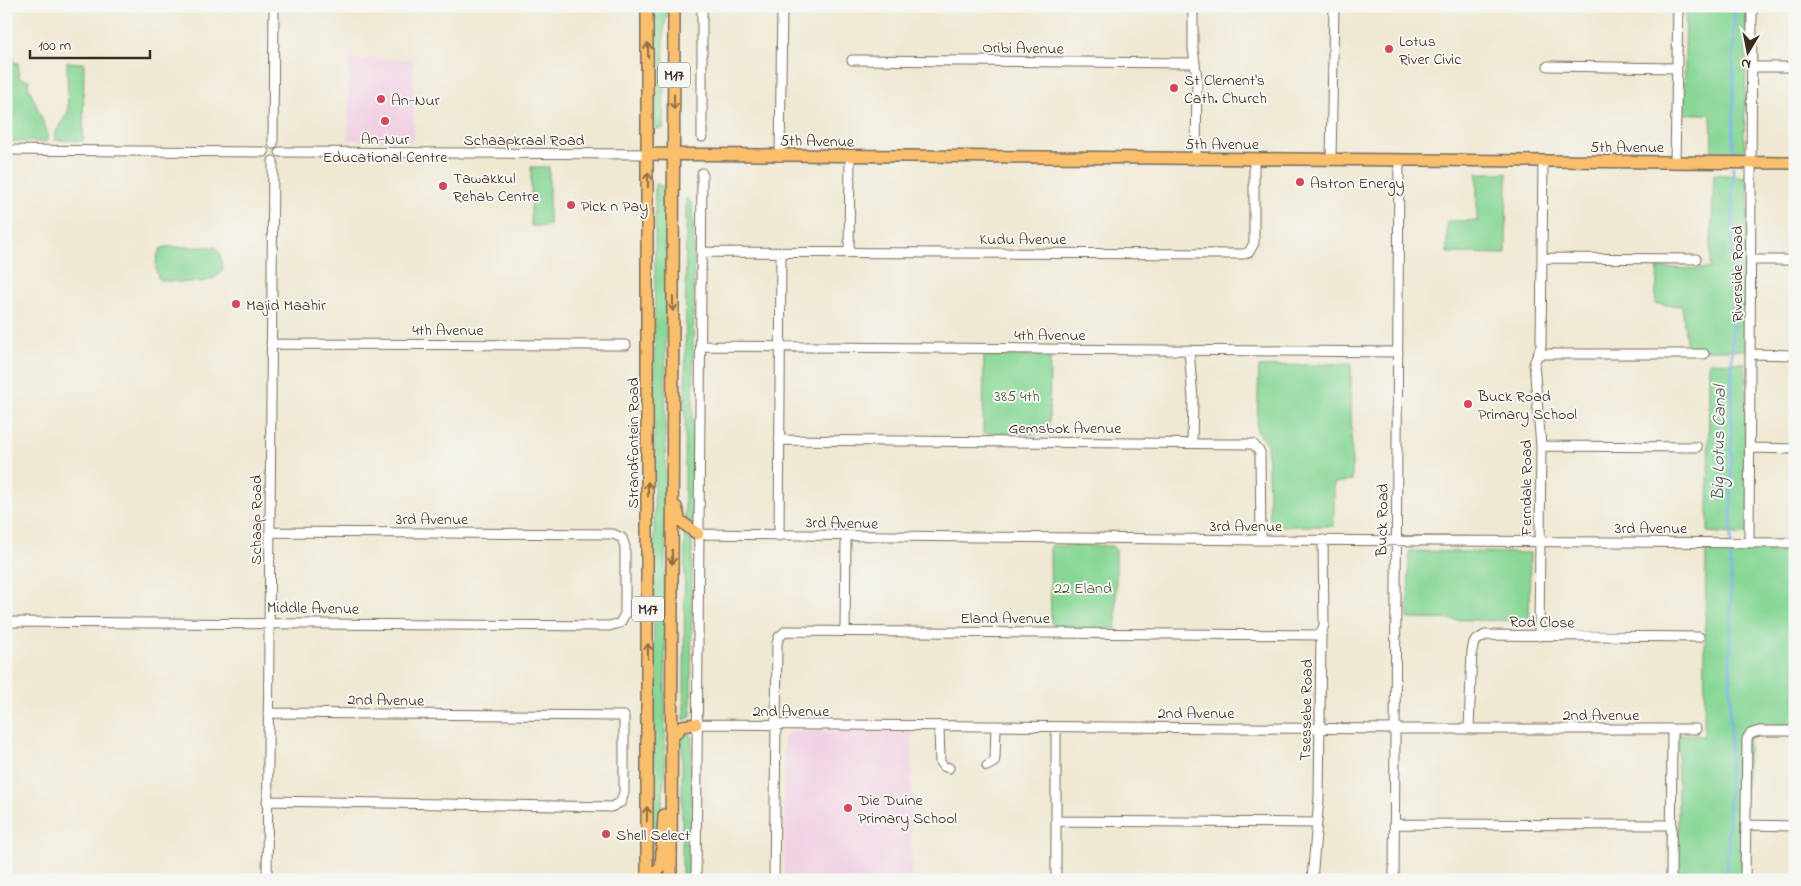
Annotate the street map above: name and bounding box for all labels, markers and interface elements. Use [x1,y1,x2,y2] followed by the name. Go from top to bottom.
[30,28,150,60] scale bar
[1724,28,1774,78] north arrow
[1399,30,1462,72] place label: Lotus River Civic
[38,35,71,57] text: 100 m
[982,36,1065,62] street label: Oribi Avenue
[643,43,653,59] one-way arrow
[1383,43,1395,55] marker: Lotus River Civic
[1740,52,1752,74] text: N
[658,62,690,88] road number: M17
[1184,69,1267,111] place label: St Clement's Cath. Church
[1168,82,1180,94] marker: St Clement's Cath. Church
[391,89,440,113] place label: An-Nur
[375,93,387,105] marker: An-Nur
[669,94,679,110] one-way arrow
[379,115,391,127] marker: An-Nur Educational Centre
[323,128,448,170] place label: An-Nur Educational Centre
[463,129,585,153] street label: Schaapkraal Road
[780,129,855,155] street label: 5th Avenue
[1185,133,1260,157] street label: 5th Avenue
[1590,136,1665,160] street label: 5th Avenue
[453,167,540,209] place label: Tawakkul Rehab Centre
[643,172,653,188] one-way arrow
[1310,172,1404,196] place label: Astron Energy
[1294,176,1306,188] marker: Astron Energy
[437,180,449,192] marker: Tawakkul Rehab Centre
[581,195,648,219] place label: Pick n Pay
[565,199,577,211] marker: Pick n Pay
[1726,226,1750,322] street label: Riverside Road
[980,228,1067,252] street label: Kudu Avenue
[246,294,326,318] place label: Majid Maahir
[668,295,678,311] one-way arrow
[230,298,242,310] marker: Majid Maahir
[412,319,485,343] street label: 4th Avenue
[1014,324,1087,348] street label: 4th Avenue
[622,378,646,508] street label: Strandfontein Road
[1706,383,1734,501] water label: Big Lotus Canal
[994,385,1040,409] park label: 385 4th
[1477,385,1577,427] place label: Buck Road Primary School
[1462,398,1474,410] marker: Buck Road Primary School
[1009,417,1122,441] street label: Gemsbok Avenue
[1515,440,1539,537] street label: Ferndale Road
[245,475,269,565] street label: Schaap Road
[643,481,653,497] one-way arrow
[1370,483,1396,558] street label: Buck Road
[396,508,469,532] street label: 3rd Avenue
[806,511,879,537] street label: 3rd Avenue
[1210,515,1283,539] street label: 3rd Avenue
[1615,517,1688,541] street label: 3rd Avenue
[667,548,677,565] one-way arrow
[1054,577,1112,601] park label: 22 Eland
[267,596,360,622] street label: Middle Avenue
[632,596,664,622] road number: M17
[960,607,1051,631] street label: Eland Avenue
[1509,610,1576,636] street label: Rod Close
[643,643,653,660] one-way arrow
[1294,659,1320,761] street label: Tsessebe Road
[347,688,425,714] street label: 2nd Avenue
[753,700,830,724] street label: 2nd Avenue
[1158,702,1235,726] street label: 2nd Avenue
[1563,704,1640,728] street label: 2nd Avenue
[857,789,957,831] place label: Die Duine Primary School
[842,802,854,814] marker: Die Duine Primary School
[642,806,652,822] one-way arrow
[616,824,691,848] place label: Shell Select
[600,828,612,840] marker: Shell Select

